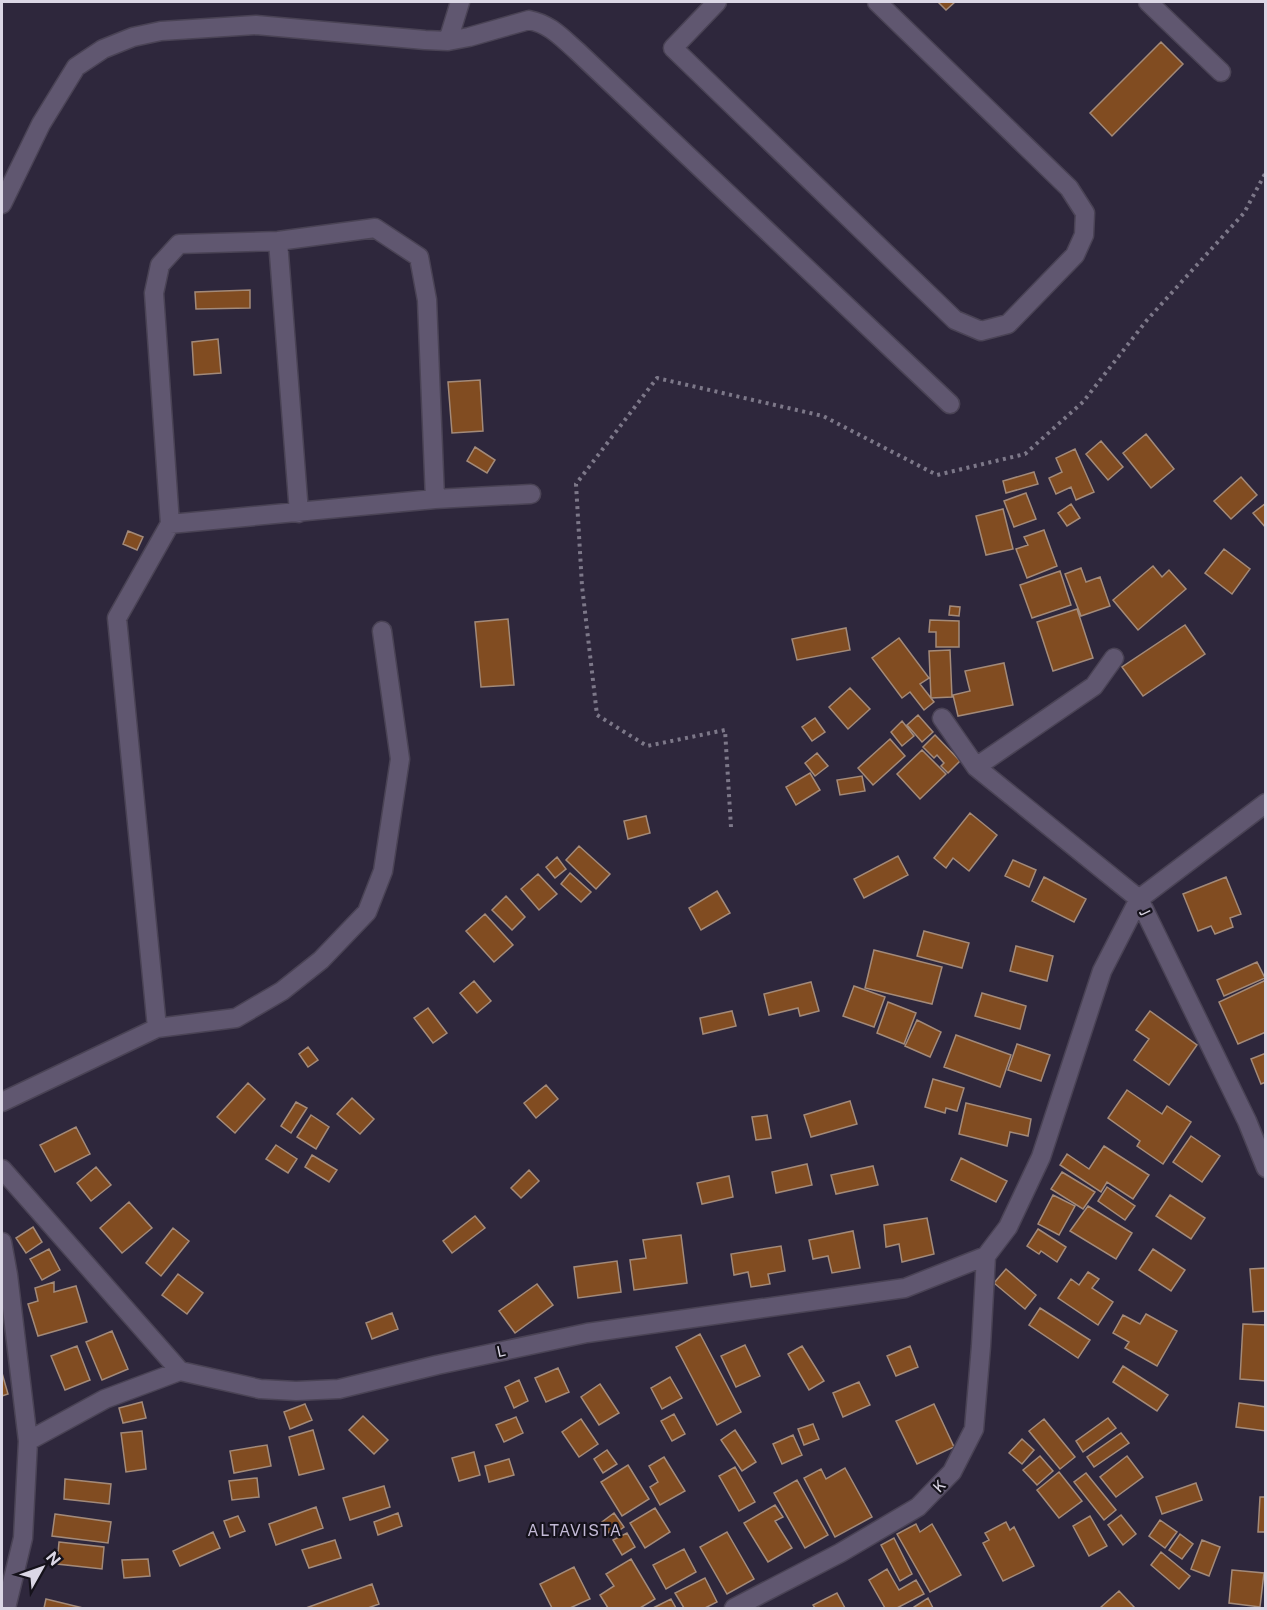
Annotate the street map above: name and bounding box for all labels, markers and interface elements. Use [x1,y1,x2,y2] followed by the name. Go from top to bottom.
[1136,906,1154,918] street label: J
[495,1342,507,1360] street label: L
[929,1476,949,1496] street label: K
[527,1521,623,1540] district label: ALTAVISTA
[12,1538,72,1598] north arrow
[42,1548,64,1570] text: N

